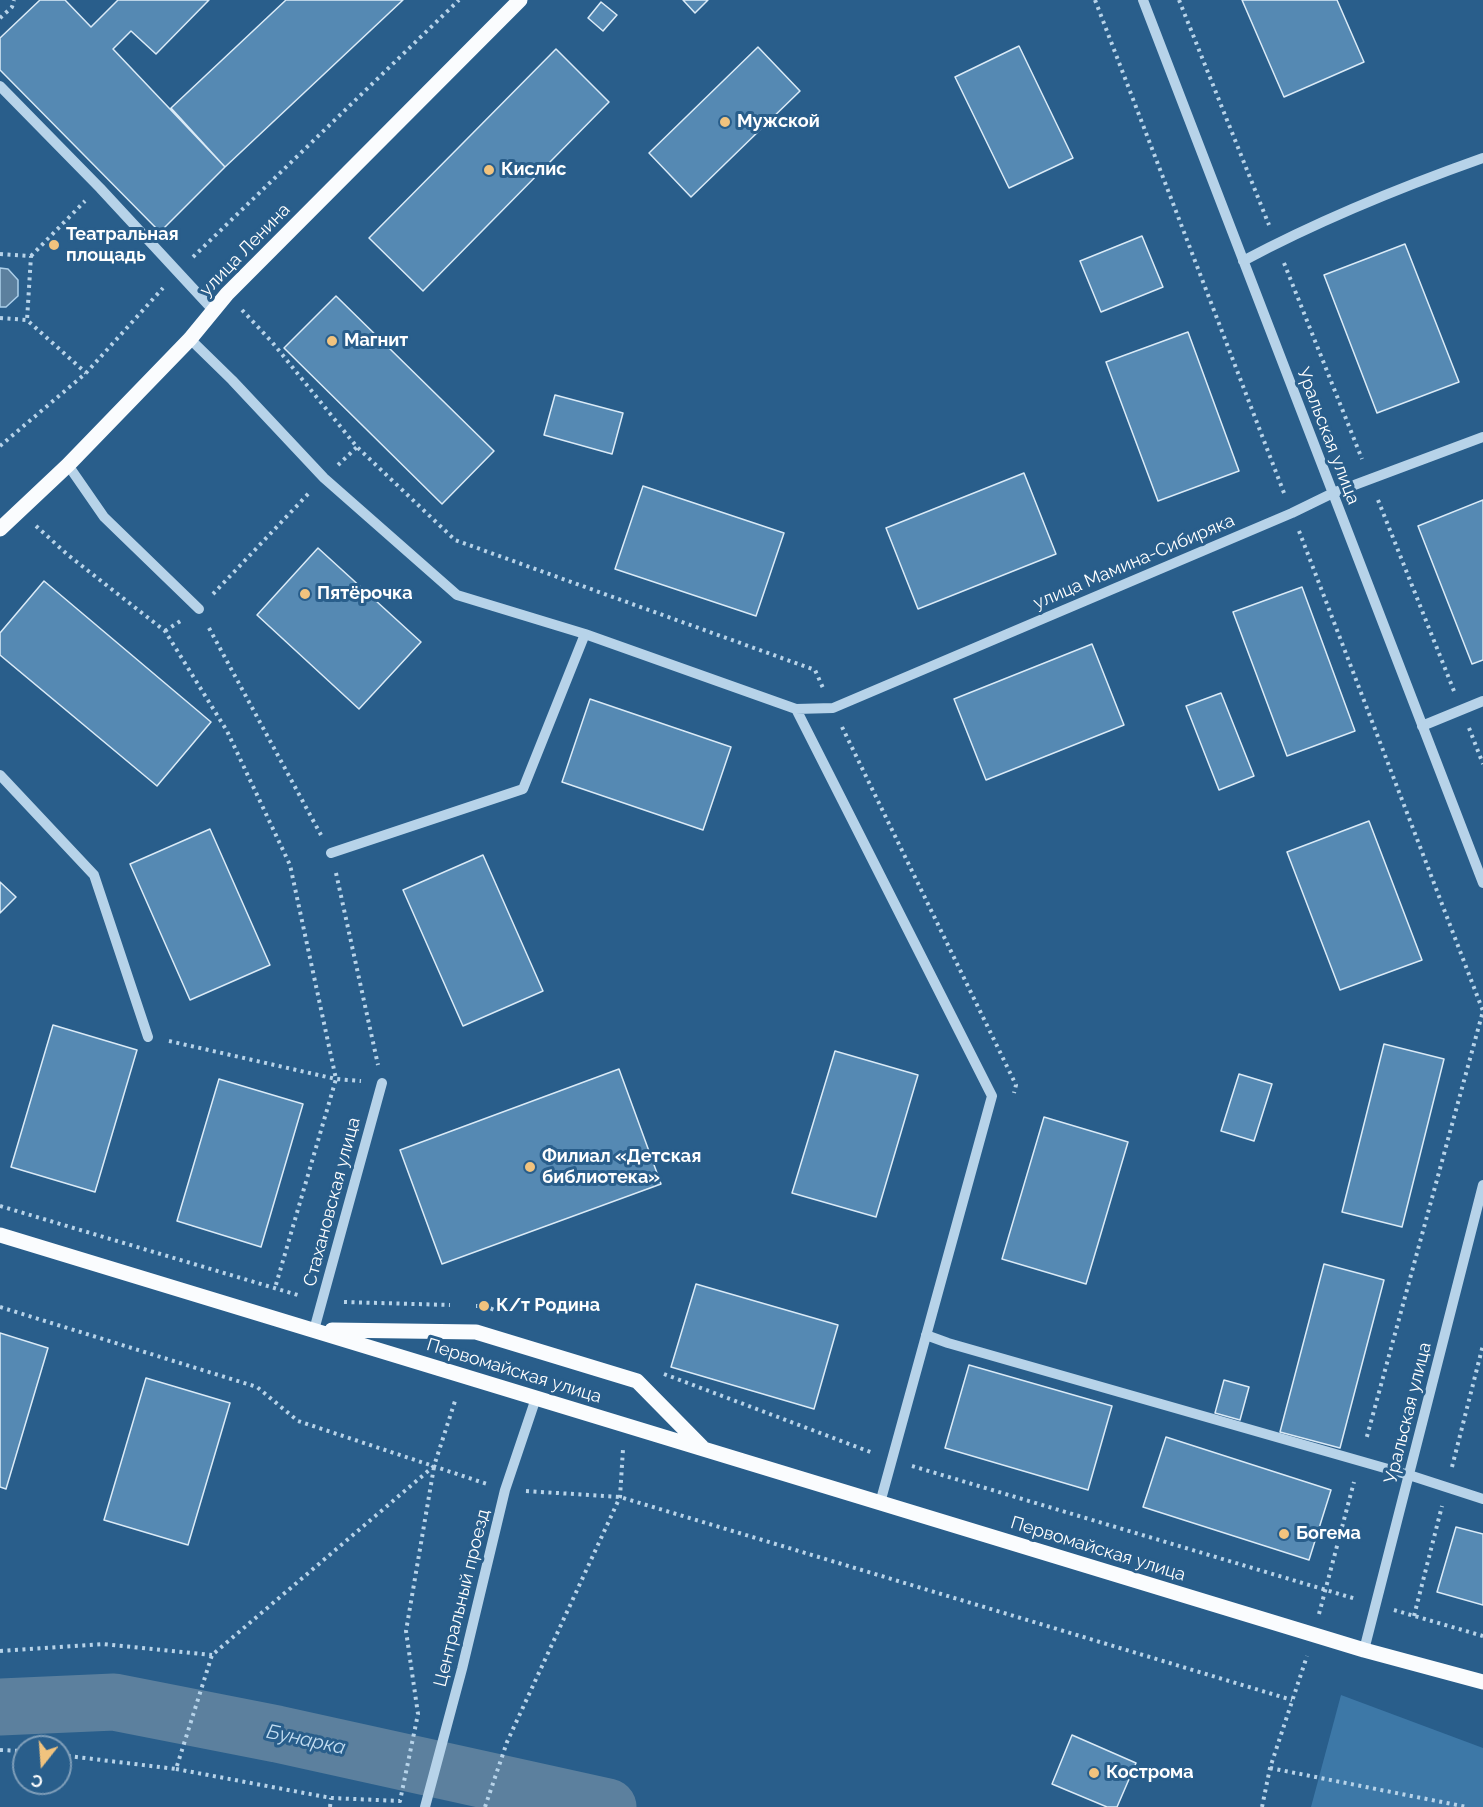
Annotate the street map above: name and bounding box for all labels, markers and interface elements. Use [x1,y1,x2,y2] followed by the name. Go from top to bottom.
[737,111,820,133] place label: Мужской
[718,115,732,129] marker: Мужской
[501,159,566,181] place label: Кислис
[482,163,496,177] marker: Кислис
[195,199,295,301] street label: улица Ленина
[66,224,179,266] place label: Театральная площадь
[47,238,61,252] marker: Театральная площадь
[344,330,408,352] place label: Магнит
[325,334,339,348] marker: Магнит
[1292,365,1364,507] street label: Уральская улица
[1030,510,1238,614] street label: улица Мамина-Сибиряка
[317,583,413,605] place label: Пятёрочка
[298,587,312,601] marker: Пятёрочка
[299,1115,365,1289] street label: Стахановская улица
[542,1146,701,1188] place label: Филиал «Детская библиотека»
[523,1160,537,1174] marker: Филиал «Детская библиотека»
[496,1295,600,1317] place label: К/т Родина
[477,1299,491,1313] marker: К/т Родина
[424,1334,604,1408] street label: Первомайская улица
[1380,1340,1436,1486] street label: Уральская улица
[429,1507,495,1689] street label: Центральный проезд
[1008,1512,1188,1586] street label: Первомайская улица
[1296,1523,1361,1545] place label: Богема
[1277,1527,1291,1541] marker: Богема
[264,1720,348,1760] water label: Бунарка
[12,1735,72,1795] north arrow
[1106,1762,1194,1784] place label: Кострома
[1087,1766,1101,1780] marker: Кострома
[29,1770,45,1791] text: С

